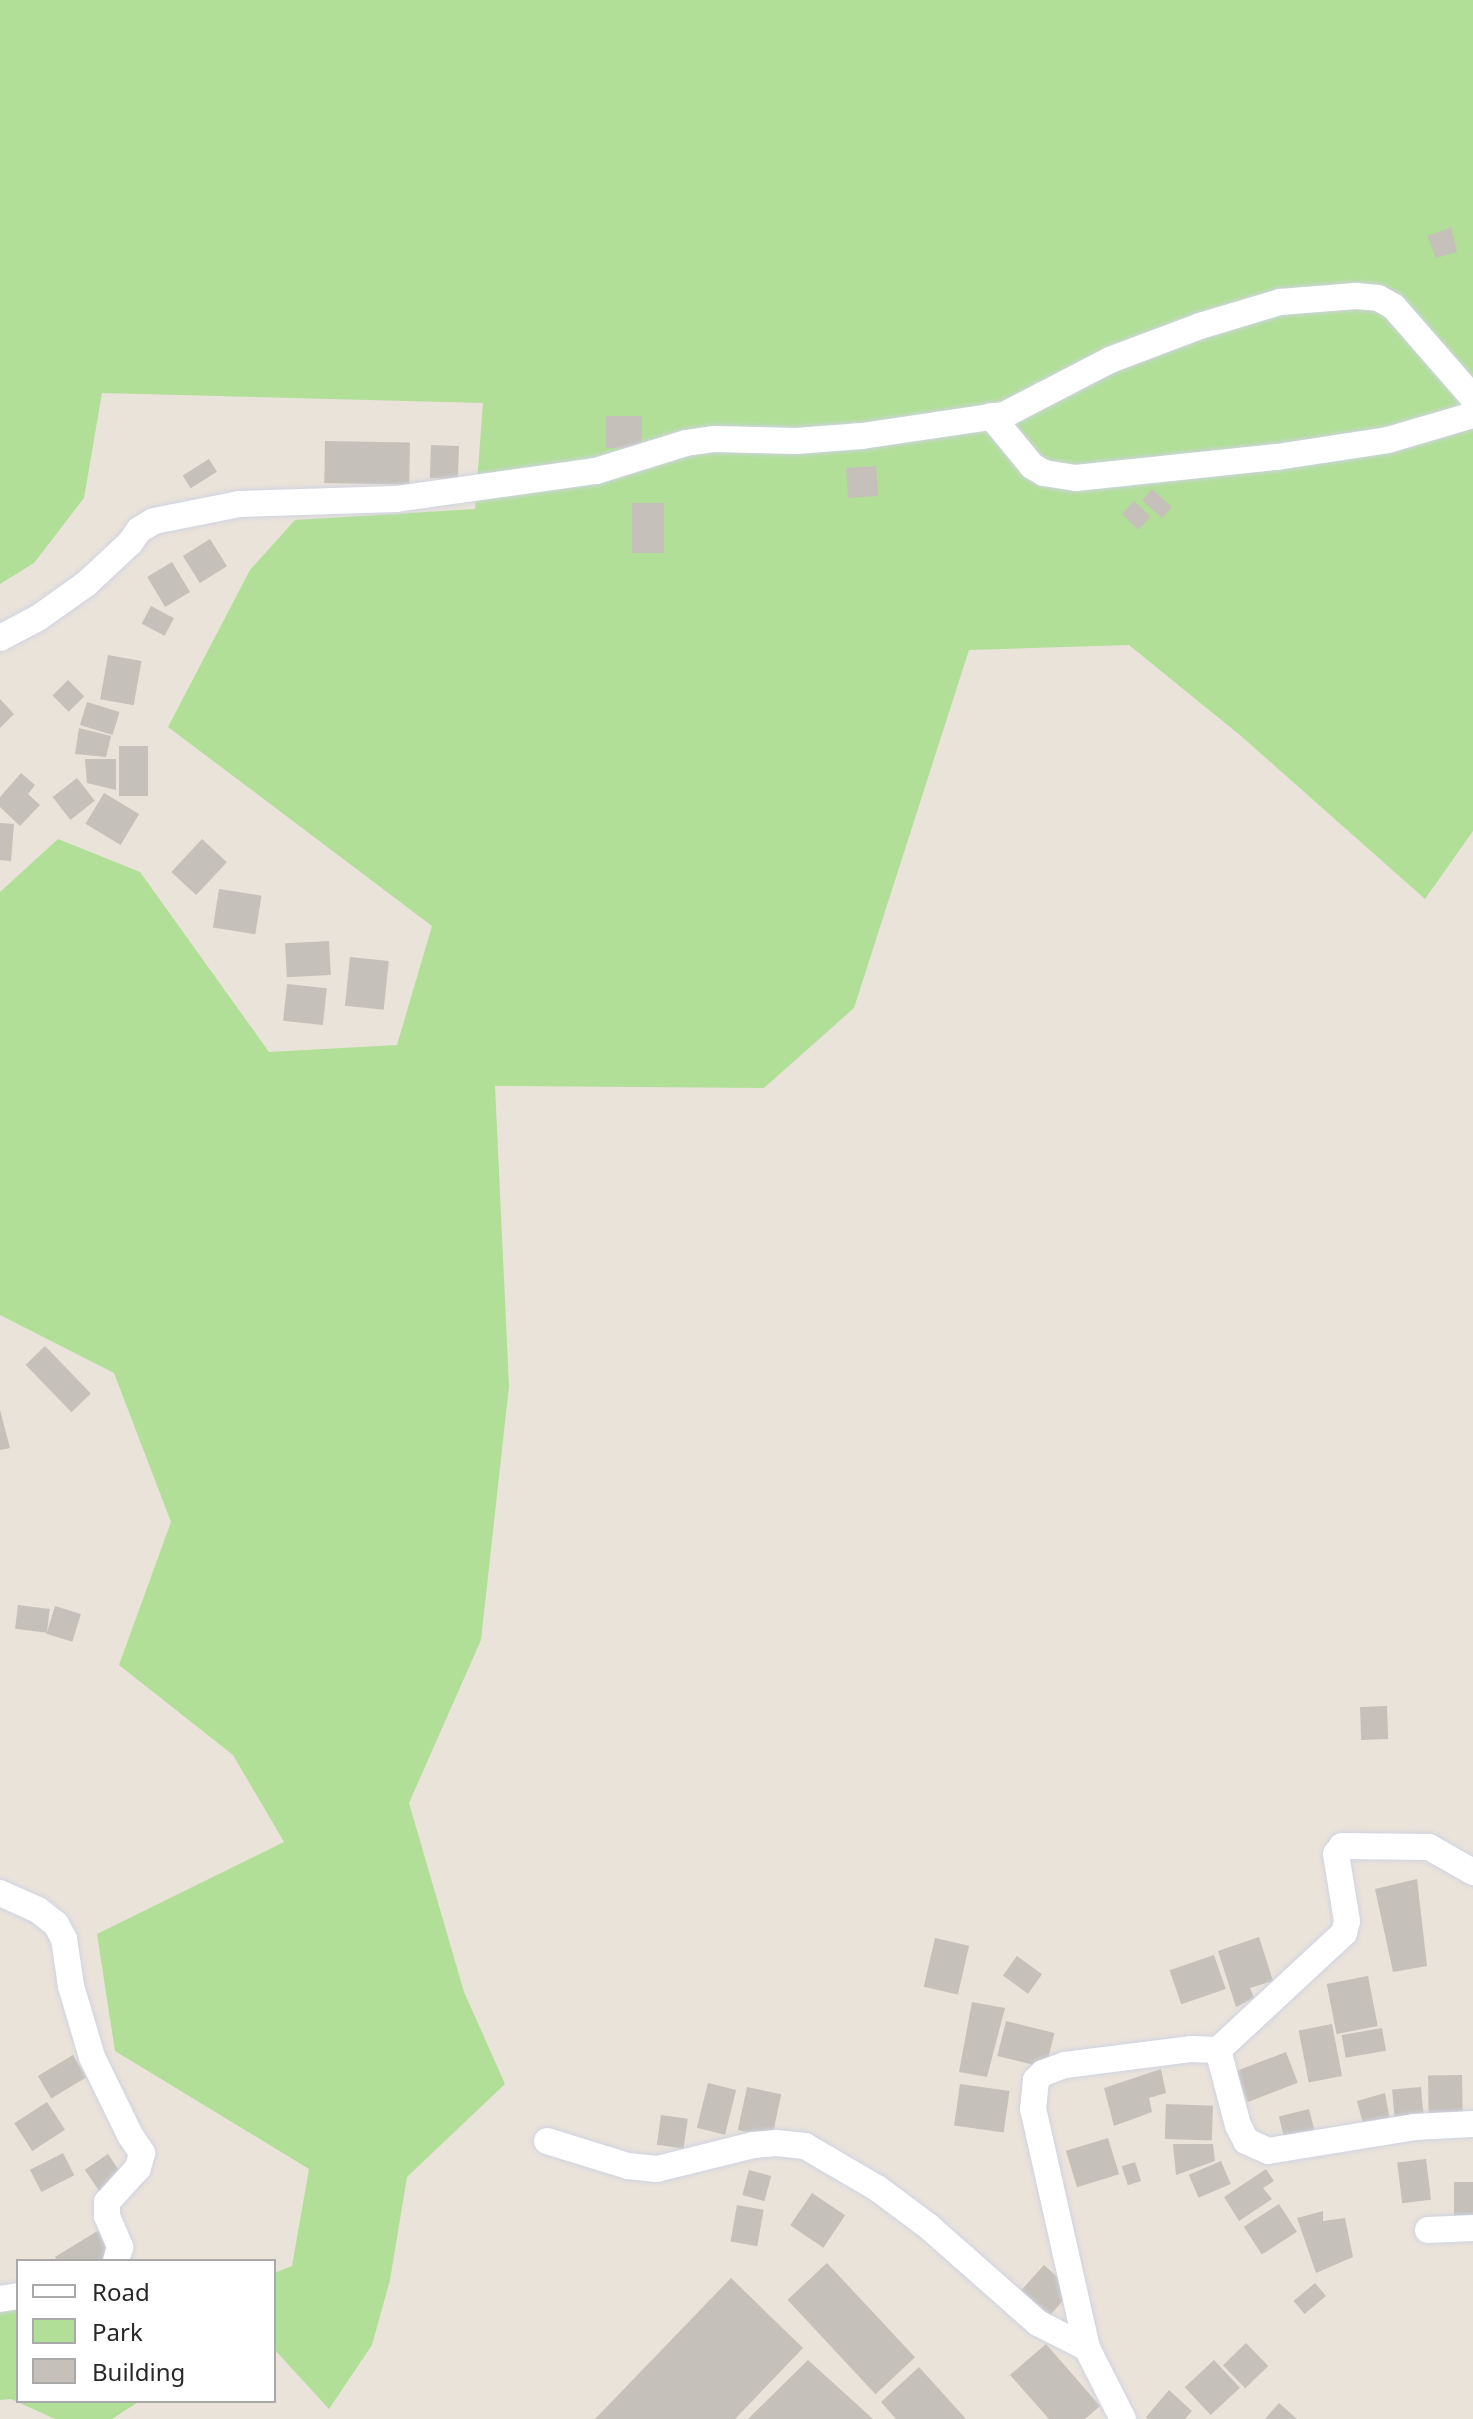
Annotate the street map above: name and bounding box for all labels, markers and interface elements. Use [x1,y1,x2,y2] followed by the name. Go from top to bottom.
[16,2259,276,2403] legend
[92,2275,150,2308] text: Road
[92,2315,143,2348] text: Park
[92,2355,185,2388] text: Building

